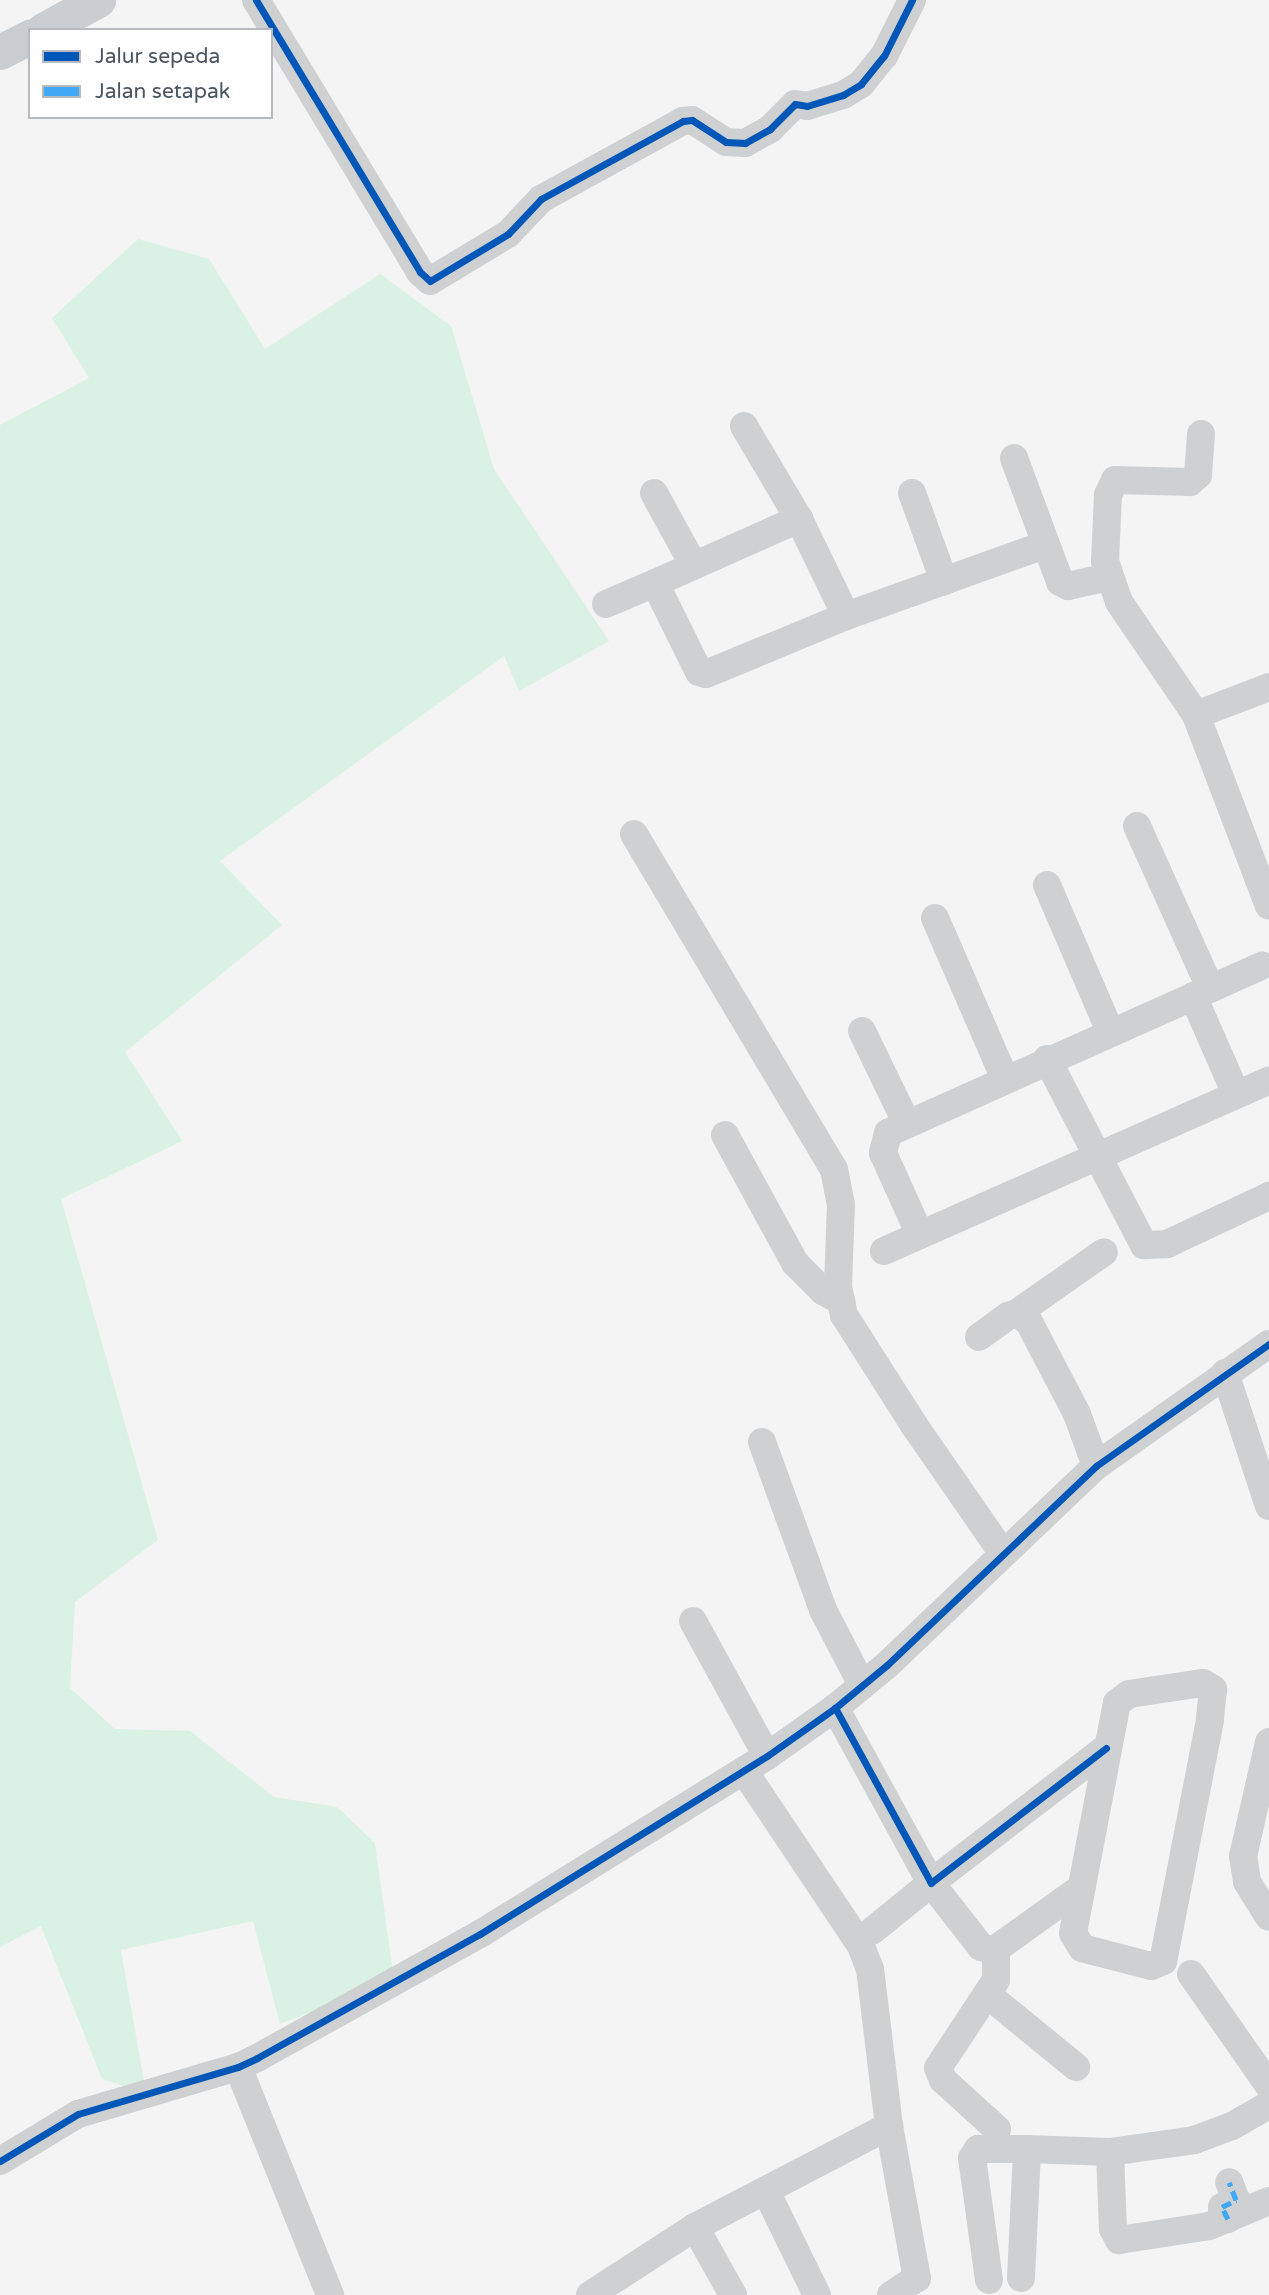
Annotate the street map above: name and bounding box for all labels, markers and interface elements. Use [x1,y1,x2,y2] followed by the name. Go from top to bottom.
[28,28,273,119] legend
[95,44,220,69] text: Jalur sepeda
[95,79,230,104] text: Jalan setapak

